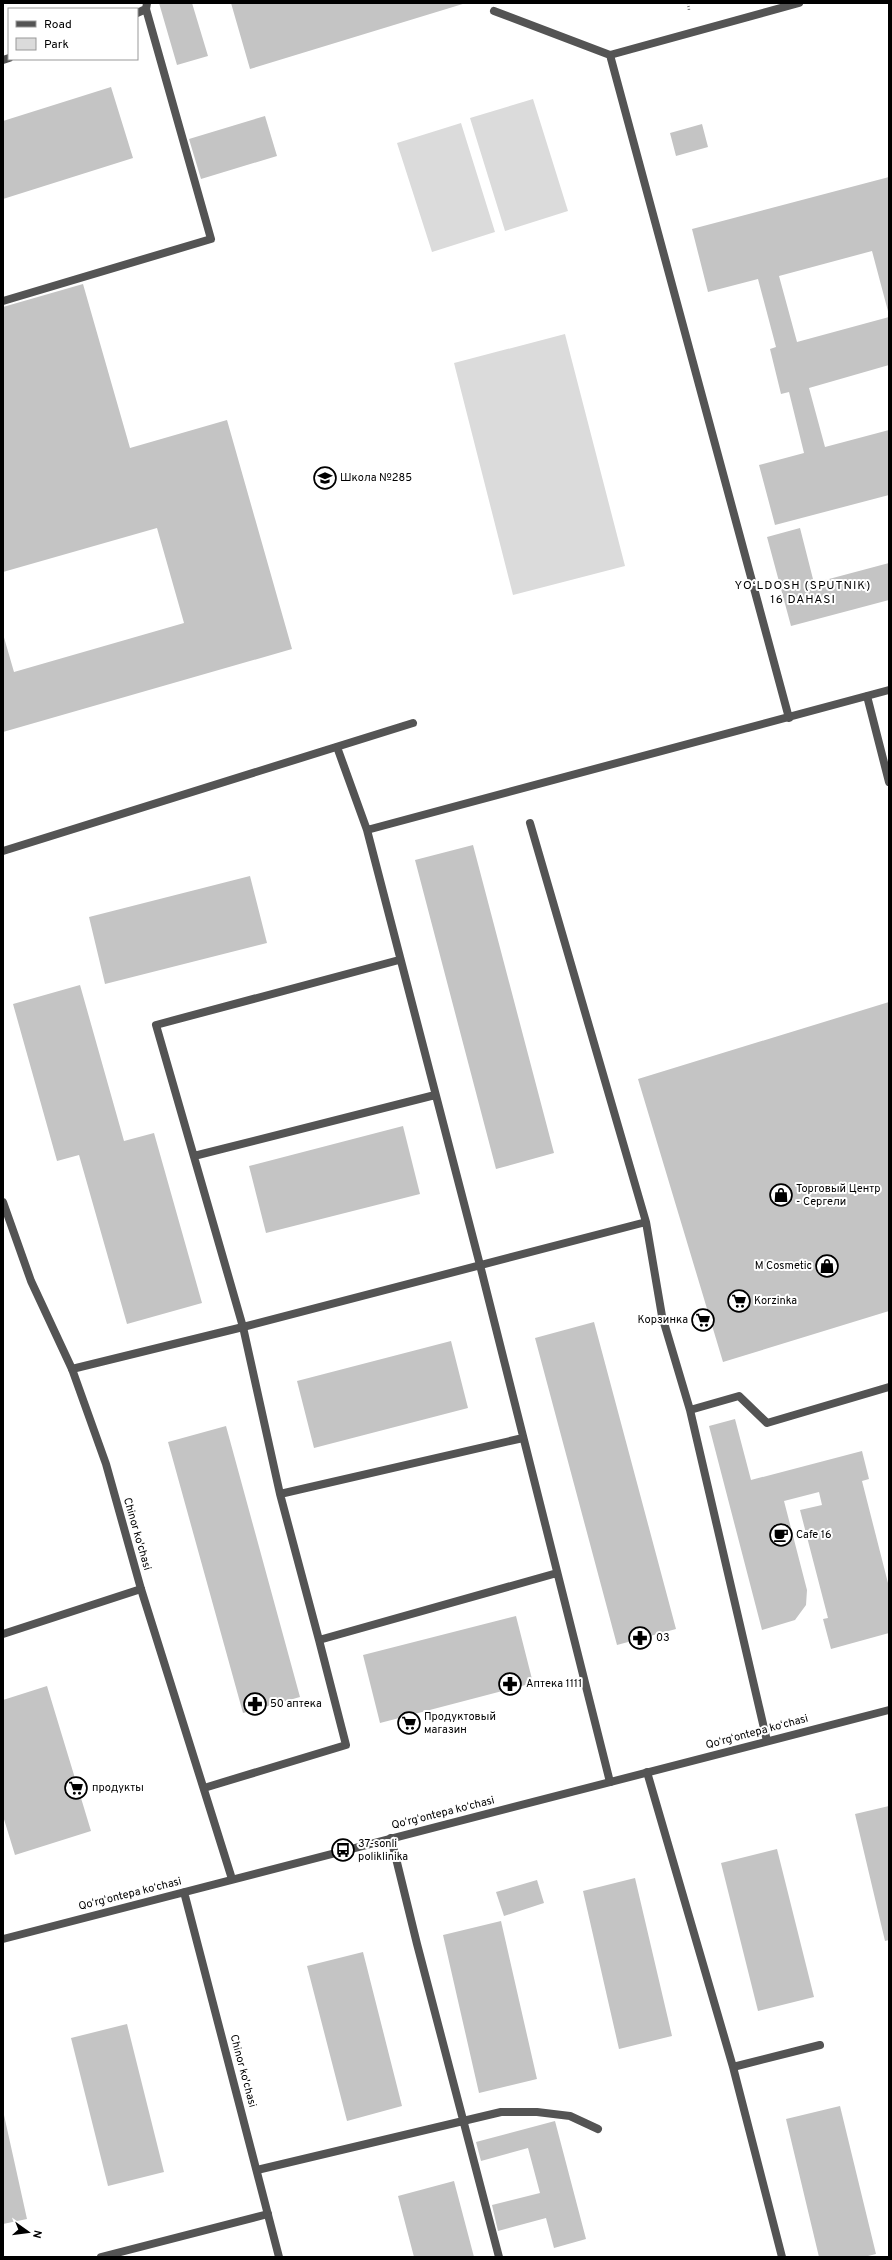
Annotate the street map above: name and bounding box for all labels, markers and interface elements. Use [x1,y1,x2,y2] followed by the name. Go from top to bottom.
[8,8,138,60] legend
[44,17,72,33] text: Road
[44,37,69,53] text: Park
[312,465,338,491] school or university icon: Школа №285
[340,471,412,485] place label: Школа №285
[735,578,871,608] district label: YO‘LDOSH (SPUTNIK) 16 DAHASI
[768,1182,794,1208] shop icon: Торговый Центр - Сергели
[796,1182,881,1209] place label: Торговый Центр - Сергели
[814,1253,840,1279] shop icon: M Cosmetic
[755,1259,812,1273] place label: M Cosmetic
[726,1288,752,1314] supermarket icon: Korzinka
[754,1294,797,1308] place label: Korzinka
[690,1307,716,1333] supermarket icon: Корзинка
[638,1313,688,1327] place label: Корзинка
[120,1496,154,1572] street label: Chinor ko'chasi
[768,1522,794,1548] cafe icon: Cafe 16
[796,1528,831,1542] place label: Cafe 16
[627,1625,653,1651] pharmacy icon: 03
[656,1631,670,1645] place label: 03
[497,1671,523,1697] pharmacy icon: Аптека 1111
[526,1677,582,1691] place label: Аптека 1111
[242,1691,268,1717] pharmacy icon: 50 аптека
[270,1697,322,1711] place label: 50 аптека
[396,1710,422,1736] supermarket icon: Продуктовый магазин
[424,1710,496,1737] place label: Продуктовый магазин
[704,1712,810,1752] street label: Qoʻrgʻontepa koʻchasi
[63,1775,89,1801] supermarket icon: продукты
[92,1781,144,1795] place label: продукты
[390,1793,496,1833] street label: Qoʻrgʻontepa koʻchasi
[330,1837,356,1863] bus stop icon: 37-sonli poliklinika
[358,1837,408,1864] place label: 37-sonli poliklinika
[77,1874,183,1914] street label: Qoʻrgʻontepa koʻchasi
[227,2033,259,2109] street label: Chinor ko'chasi
[8,2212,48,2252] north arrow
[29,2229,44,2240] text: N

